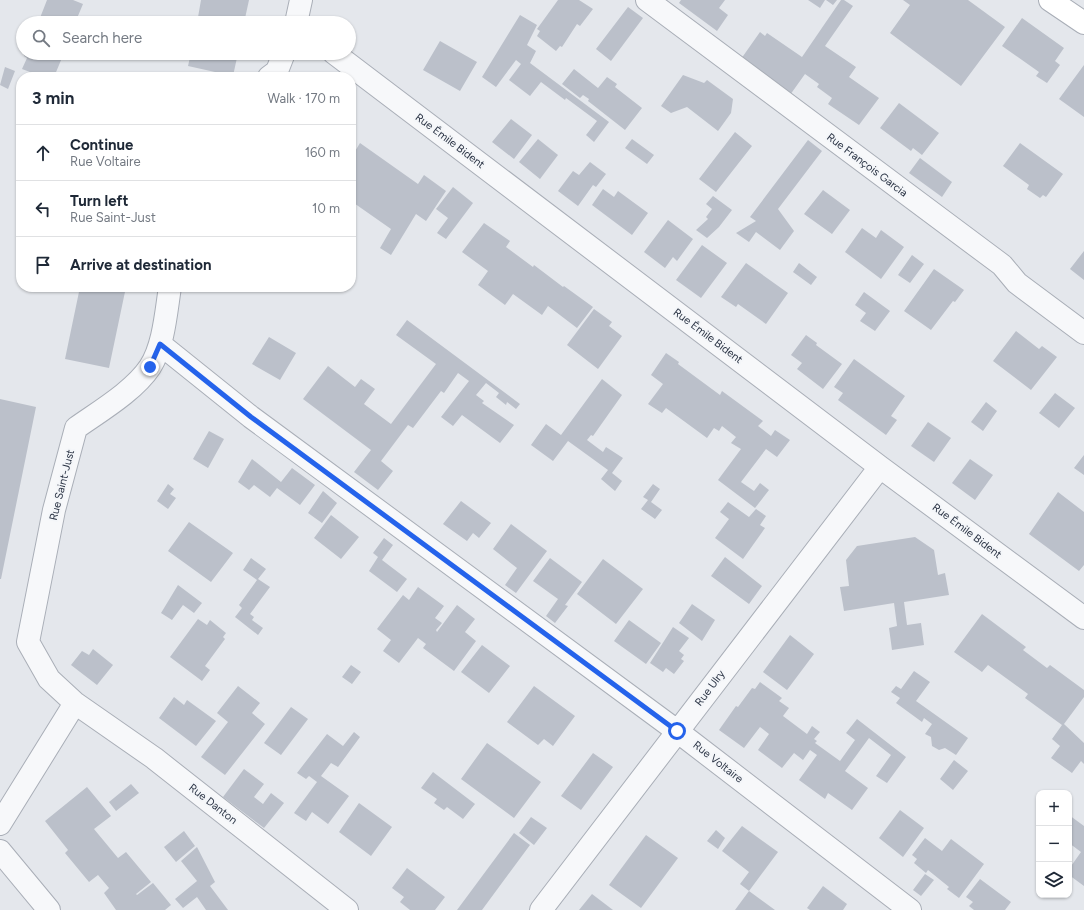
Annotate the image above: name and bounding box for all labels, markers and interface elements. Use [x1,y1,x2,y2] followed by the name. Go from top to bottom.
[16,16,356,60] search box
[30,27,52,49] icon: search
[62,29,142,47] text: Search here
[32,88,74,108] text: 3 min
[268,91,340,106] text: Walk · 170 m
[413,111,487,171] street label: Rue Émile Bident
[824,130,910,200] street label: Rue François Garcia
[70,136,133,154] text: Continue
[32,142,54,164] icon: ahead
[305,145,340,160] text: 160 m
[70,154,141,169] text: Rue Voltaire
[70,192,128,210] text: Turn left
[32,198,54,220] icon: left
[312,201,340,216] text: 10 m
[70,210,156,225] text: Rue Saint-Just
[32,254,54,276] icon: arrive
[70,256,211,274] text: Arrive at destination
[671,306,745,366] street label: Rue Émile Bident
[141,358,159,376] route end
[47,448,77,522] street label: Rue Saint-Just
[930,501,1004,561] street label: Rue Émile Bident
[692,667,728,708] street label: Rue Ulry
[668,722,686,740] route start
[690,738,746,786] street label: Rue Voltaire
[186,781,240,827] street label: Rue Danton
[1036,790,1072,898] map controls
[1036,790,1072,826] button: +
[1036,826,1072,862] button: −
[1036,862,1072,898] button: layers

